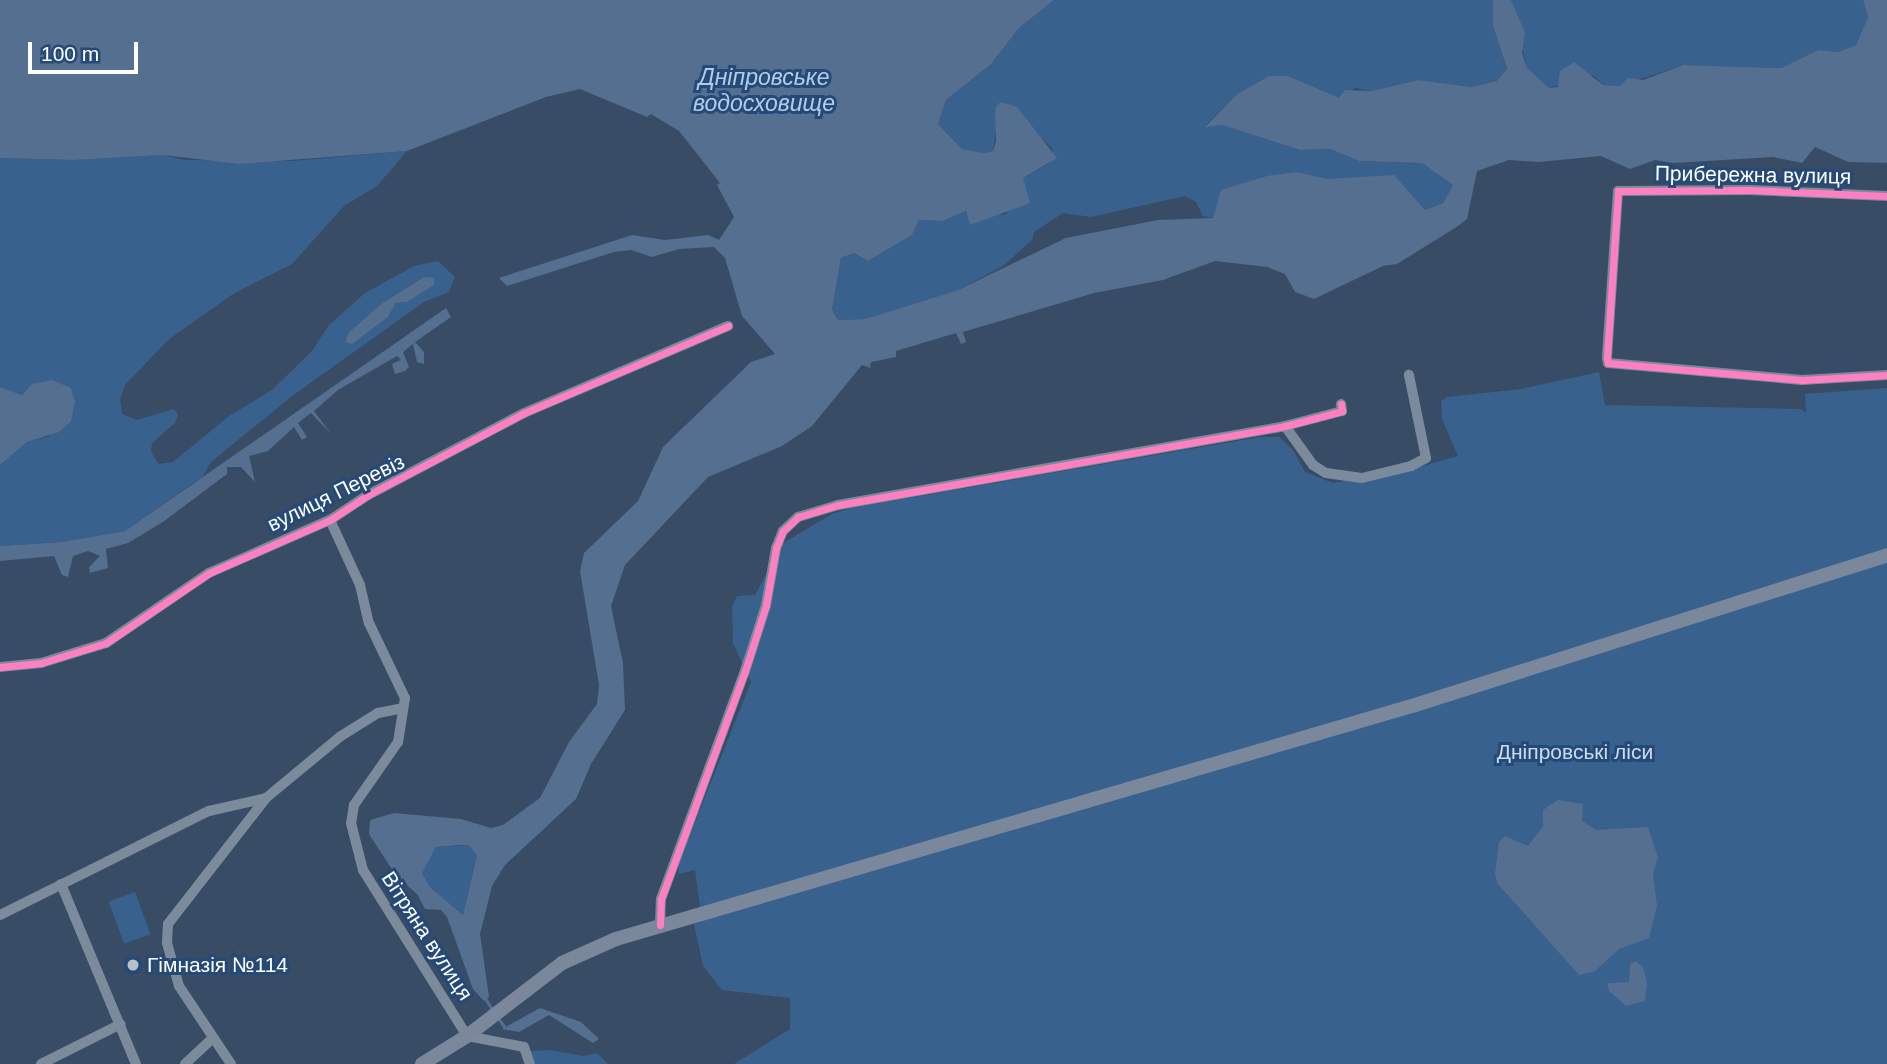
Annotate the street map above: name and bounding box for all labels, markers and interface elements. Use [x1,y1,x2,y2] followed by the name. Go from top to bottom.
[32,28,142,72] scale bar
[41,42,99,65] text: 100 m
[693,63,835,117] water label: Дніпровське водосховище
[1655,161,1851,189] street label: Прибережна вулиця
[263,449,409,537] street label: вулиця Перевіз
[1497,739,1653,765] park label: Дніпровські ліси
[376,867,478,1005] street label: Вітряна вулиця
[147,952,288,978] place label: Гімназія №114
[125,957,141,973] marker: Гімназія №114

